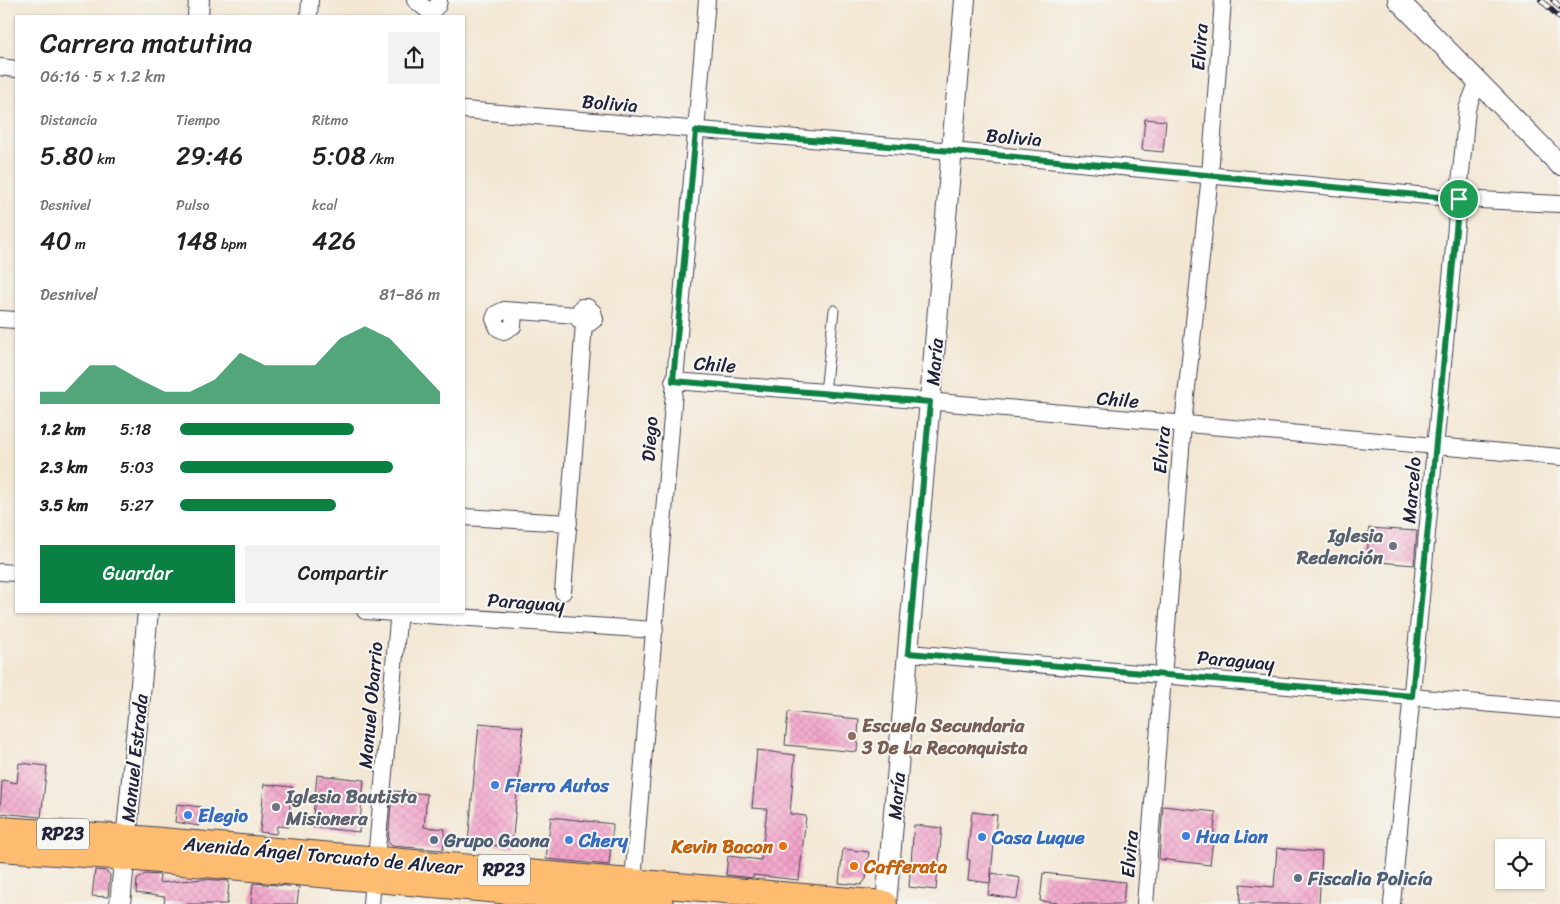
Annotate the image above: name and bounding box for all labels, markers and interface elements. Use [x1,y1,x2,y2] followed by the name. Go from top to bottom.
[40,18,253,67] text: Carrera matutina
[1181,22,1218,72] street label: Elvira
[388,32,440,84] button: share
[40,62,165,91] text: 06:16 · 5 × 1.2 km
[581,85,640,122] street label: Bolivia
[40,108,97,133] text: Distancia
[176,108,220,133] text: Tiempo
[312,108,348,133] text: Ritmo
[985,119,1044,156] street label: Bolivia
[40,133,94,178] text: 5.80
[176,133,243,178] text: 29:46
[312,133,366,178] text: 5:08
[94,147,116,172] text: km
[366,147,394,172] text: /km
[1438,178,1480,220] pin
[1445,185,1473,213] icon: arrive
[40,193,91,218] text: Desnivel
[176,193,210,218] text: Pulso
[312,193,337,218] text: kcal
[40,218,71,263] text: 40
[176,218,217,263] text: 148
[312,218,356,263] text: 426
[71,232,86,257] text: m
[217,232,247,257] text: bpm
[40,280,98,309] text: Desnivel
[379,280,440,309] text: 81–86 m
[916,336,953,387] street label: María
[693,347,737,382] street label: Chile
[1095,381,1141,418] street label: Chile
[40,415,86,444] text: 1.2 km
[120,415,151,444] text: 5:18
[631,415,668,463] street label: Diego
[1143,425,1180,475] street label: Elvira
[40,453,88,482] text: 2.3 km
[120,453,154,482] text: 5:03
[1392,455,1431,525] street label: Marcelo
[40,491,88,520] text: 3.5 km
[120,491,153,520] text: 5:27
[1296,519,1384,574] place label: Iglesia Redención
[1387,540,1399,552] marker: Iglesia Redención
[40,545,235,603] button: Guardar
[245,545,440,603] button: Compartir
[486,583,566,622] street label: Paraguay
[349,640,392,770] street label: Manuel Obarrio
[1196,641,1276,680] street label: Paraguay
[111,692,158,824] street label: Manuel Estrada
[861,709,1028,764] place label: Escuela Secundaria 3 De La Reconquista
[846,730,858,742] marker: Escuela Secundaria 3 De La Reconquista
[504,769,610,802] place label: Fierro Autos
[878,770,915,821] street label: María
[489,779,501,791] marker: Fierro Autos
[285,780,417,835] place label: Iglesia Bautista Misionera
[198,799,249,832] place label: Elegio
[270,801,282,813] marker: Iglesia Bautista Misionera
[182,809,194,821] marker: Elegio
[37,819,89,850] road number: RP23
[1195,820,1269,853] place label: Hua Lian
[991,821,1085,854] place label: Casa Luque
[443,824,550,857] place label: Grupo Gaona
[578,824,629,857] place label: Chery
[181,827,465,884] street label: Avenida Ángel Torcuato de Alvear
[1111,829,1148,879] street label: Elvira
[670,830,774,863] place label: Kevin Bacon
[1180,830,1192,842] marker: Hua Lian
[976,831,988,843] marker: Casa Luque
[428,834,440,846] marker: Grupo Gaona
[563,834,575,846] marker: Chery
[1495,839,1545,889] map controls
[1495,839,1545,889] button: locate
[777,840,789,852] marker: Kevin Bacon
[863,850,948,883] place label: Cafferata
[478,854,530,886] road number: RP23
[848,860,860,872] marker: Cafferata
[1307,862,1433,895] place label: Fiscalia Policía
[1292,872,1304,884] marker: Fiscalia Policía

